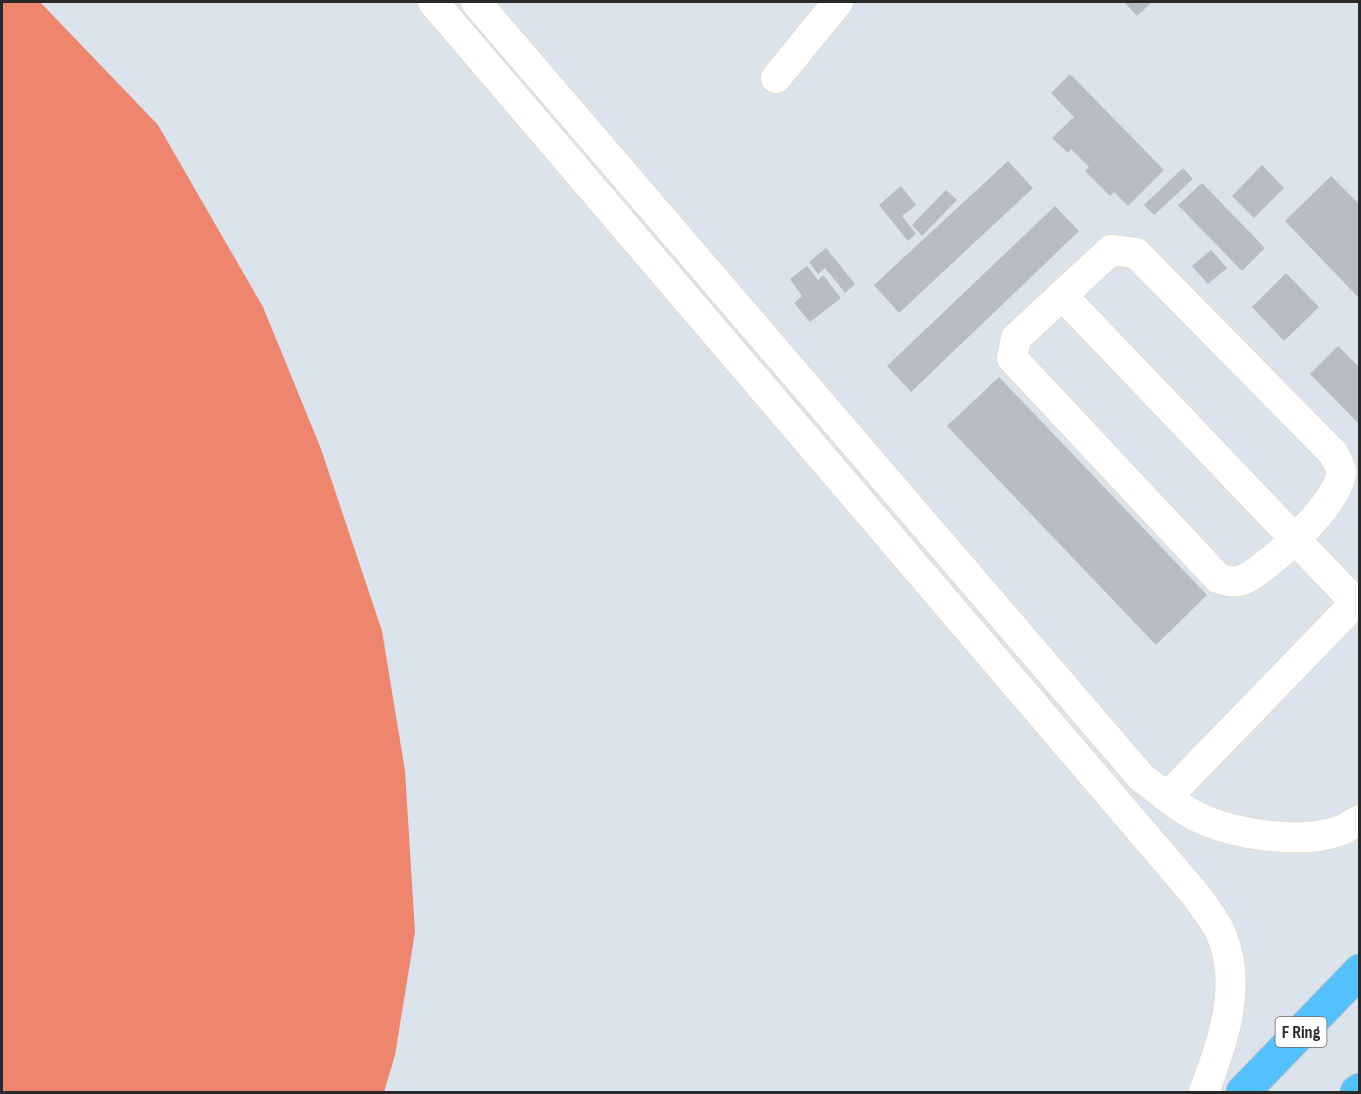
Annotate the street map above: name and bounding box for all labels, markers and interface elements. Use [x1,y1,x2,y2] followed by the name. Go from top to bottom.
[1276,1017,1326,1047] road number: F Ring

